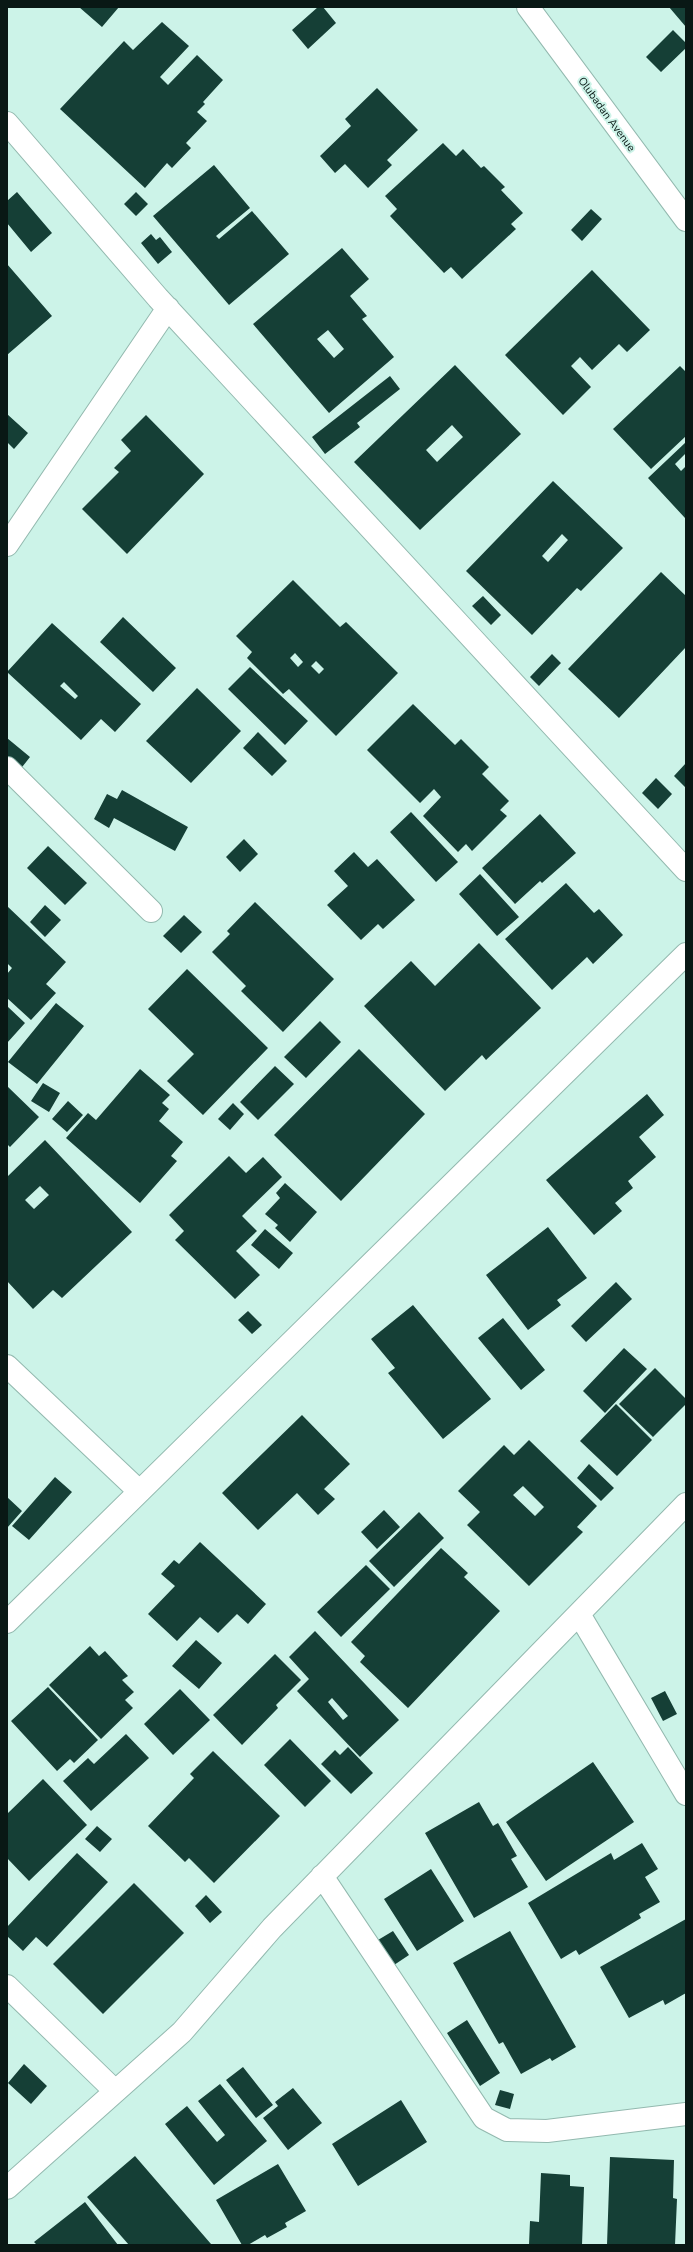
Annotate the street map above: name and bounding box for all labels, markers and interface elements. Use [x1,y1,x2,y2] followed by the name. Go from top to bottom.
[574,74,639,155] street label: Olubadan Avenue

